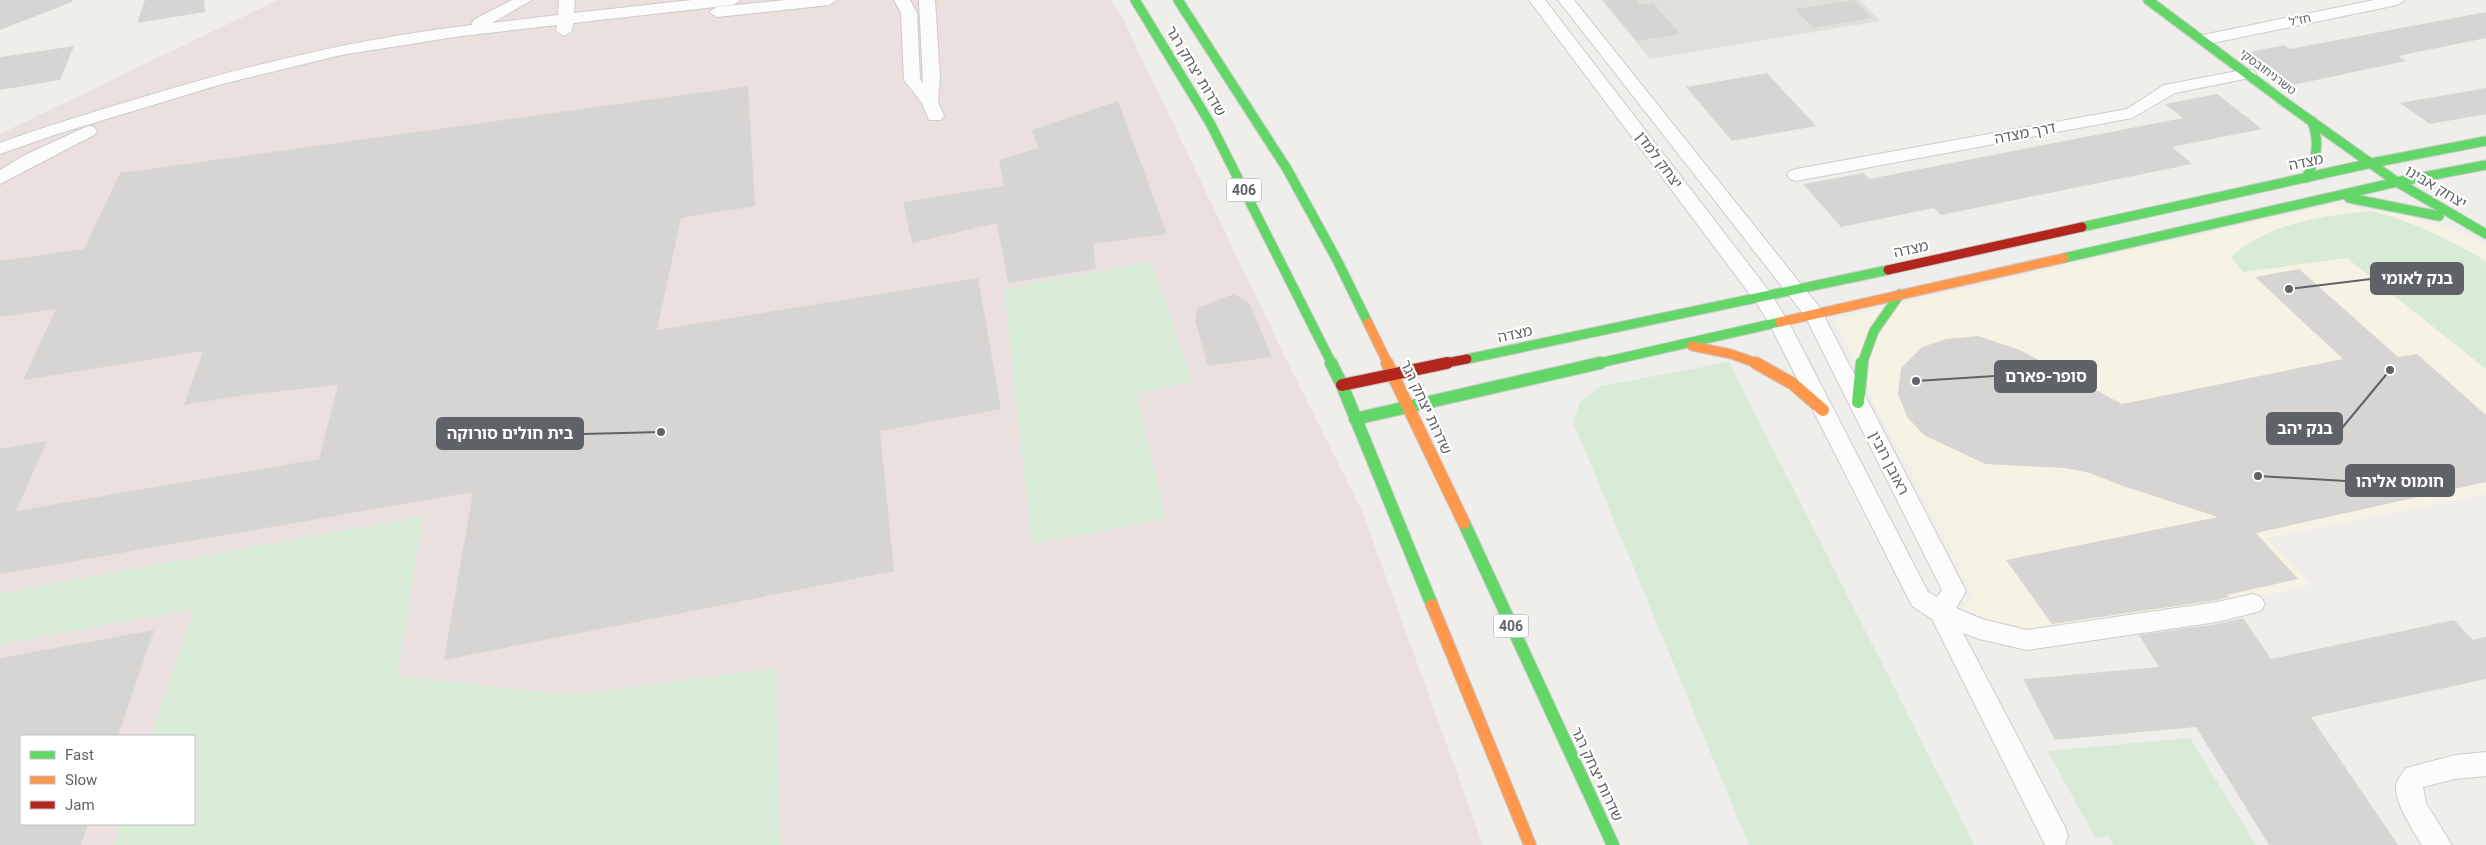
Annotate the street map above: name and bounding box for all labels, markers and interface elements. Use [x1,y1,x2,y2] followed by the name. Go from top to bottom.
[2288,11,2312,29] street label: חז"ל
[1162,23,1230,119] street label: שדרות יצחק רגר
[2237,46,2299,98] street label: טשרניחובסקי
[1993,118,2057,148] street label: דרך מצדה
[1632,128,1686,192] street label: יצחק למדן
[2287,150,2325,174] street label: מצדה
[2402,162,2470,212] street label: יצחק אבינו
[1226,178,1262,202] road number: 406
[1892,237,1930,261] street label: מצדה
[2371,263,2463,294] callout: בנק לאומי
[2381,269,2454,288] text: בנק לאומי
[1496,322,1534,346] street label: מצדה
[1396,357,1456,457] street label: שדרות יצחק רגר
[1995,361,2096,392] callout: סופר-פארם
[2005,367,2087,386] text: סופר-פארם
[2267,413,2342,444] callout: בנק יהב
[437,418,583,449] callout: בית חולים סורוקה
[2277,419,2333,438] text: בנק יהב
[447,424,574,443] text: בית חולים סורוקה
[1865,428,1913,498] street label: ראובן רובין
[2346,465,2454,496] callout: חומוס אליהו
[2356,472,2444,491] text: חומוס אליהו
[1494,614,1528,638] road number: 406
[1567,724,1627,824] street label: שדרות יצחק רגר
[20,735,195,825] legend
[65,746,94,764] text: Fast
[65,771,97,789] text: Slow
[65,796,95,814] text: Jam

